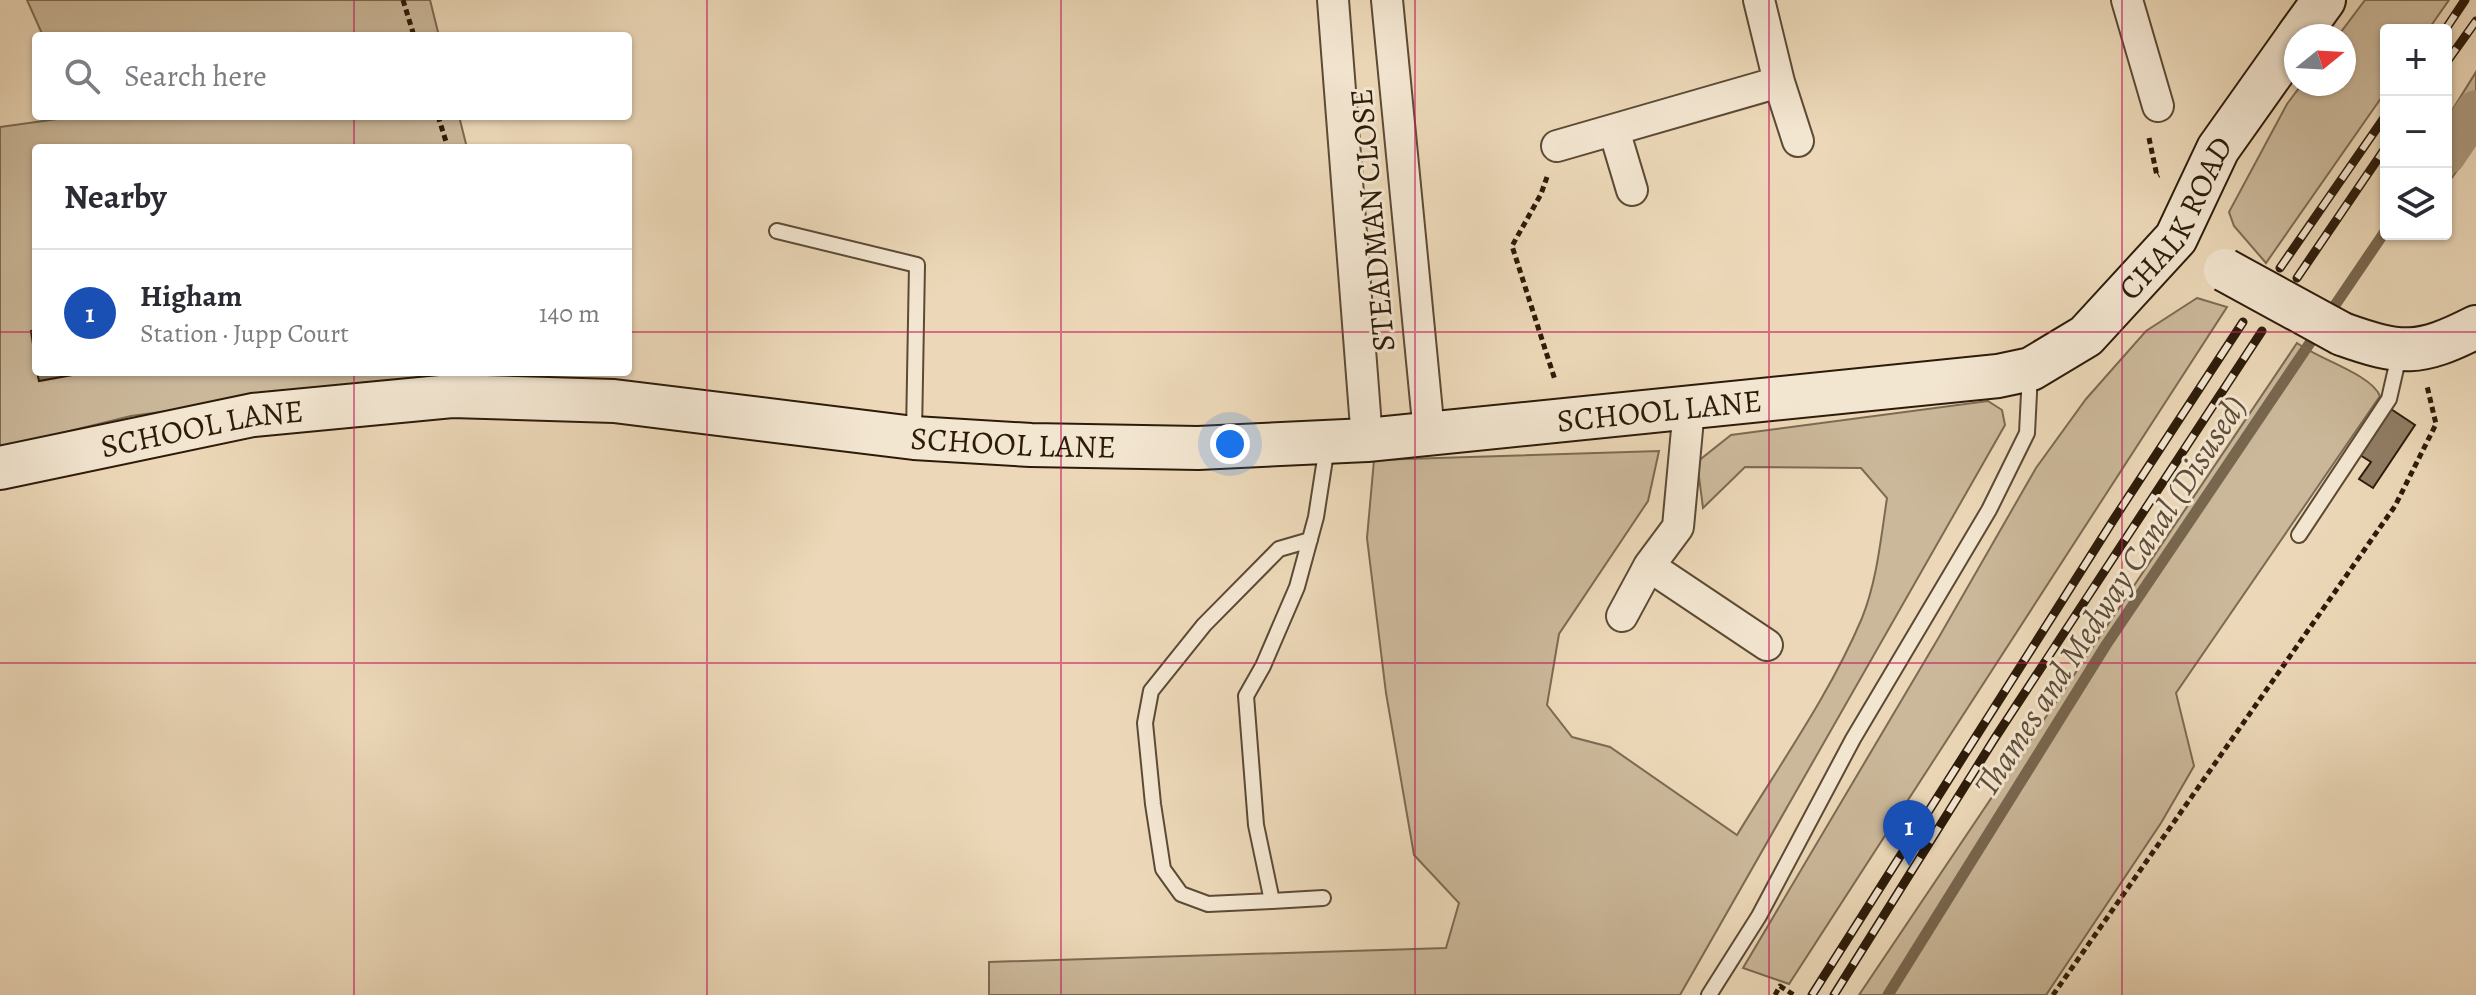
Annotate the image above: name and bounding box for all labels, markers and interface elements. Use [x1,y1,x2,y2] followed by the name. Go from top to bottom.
[2284,24,2356,96] north arrow
[2380,24,2452,240] map controls
[2380,24,2452,96] button: +
[32,32,632,120] search box
[60,54,104,98] icon: search
[124,56,267,96] text: Search here
[1339,87,1405,353] street label: STEADMAN CLOSE
[2380,96,2452,168] button: −
[2108,127,2243,309] street label: CHALK ROAD
[2380,168,2452,240] button: layers
[64,173,167,220] text: Nearby
[140,276,242,316] text: Higham
[85,296,95,331] text: 1
[539,296,600,331] text: 140 m
[140,316,349,351] text: Station · Jupp Court
[1555,378,1764,443] street label: SCHOOL LANE
[1963,386,2258,805] water label: Thames and Medway Canal (Disused)
[96,388,305,468] street label: SCHOOL LANE
[909,416,1116,469] street label: SCHOOL LANE
[1210,424,1250,464] your location
[1883,800,1935,866] pin: 1

